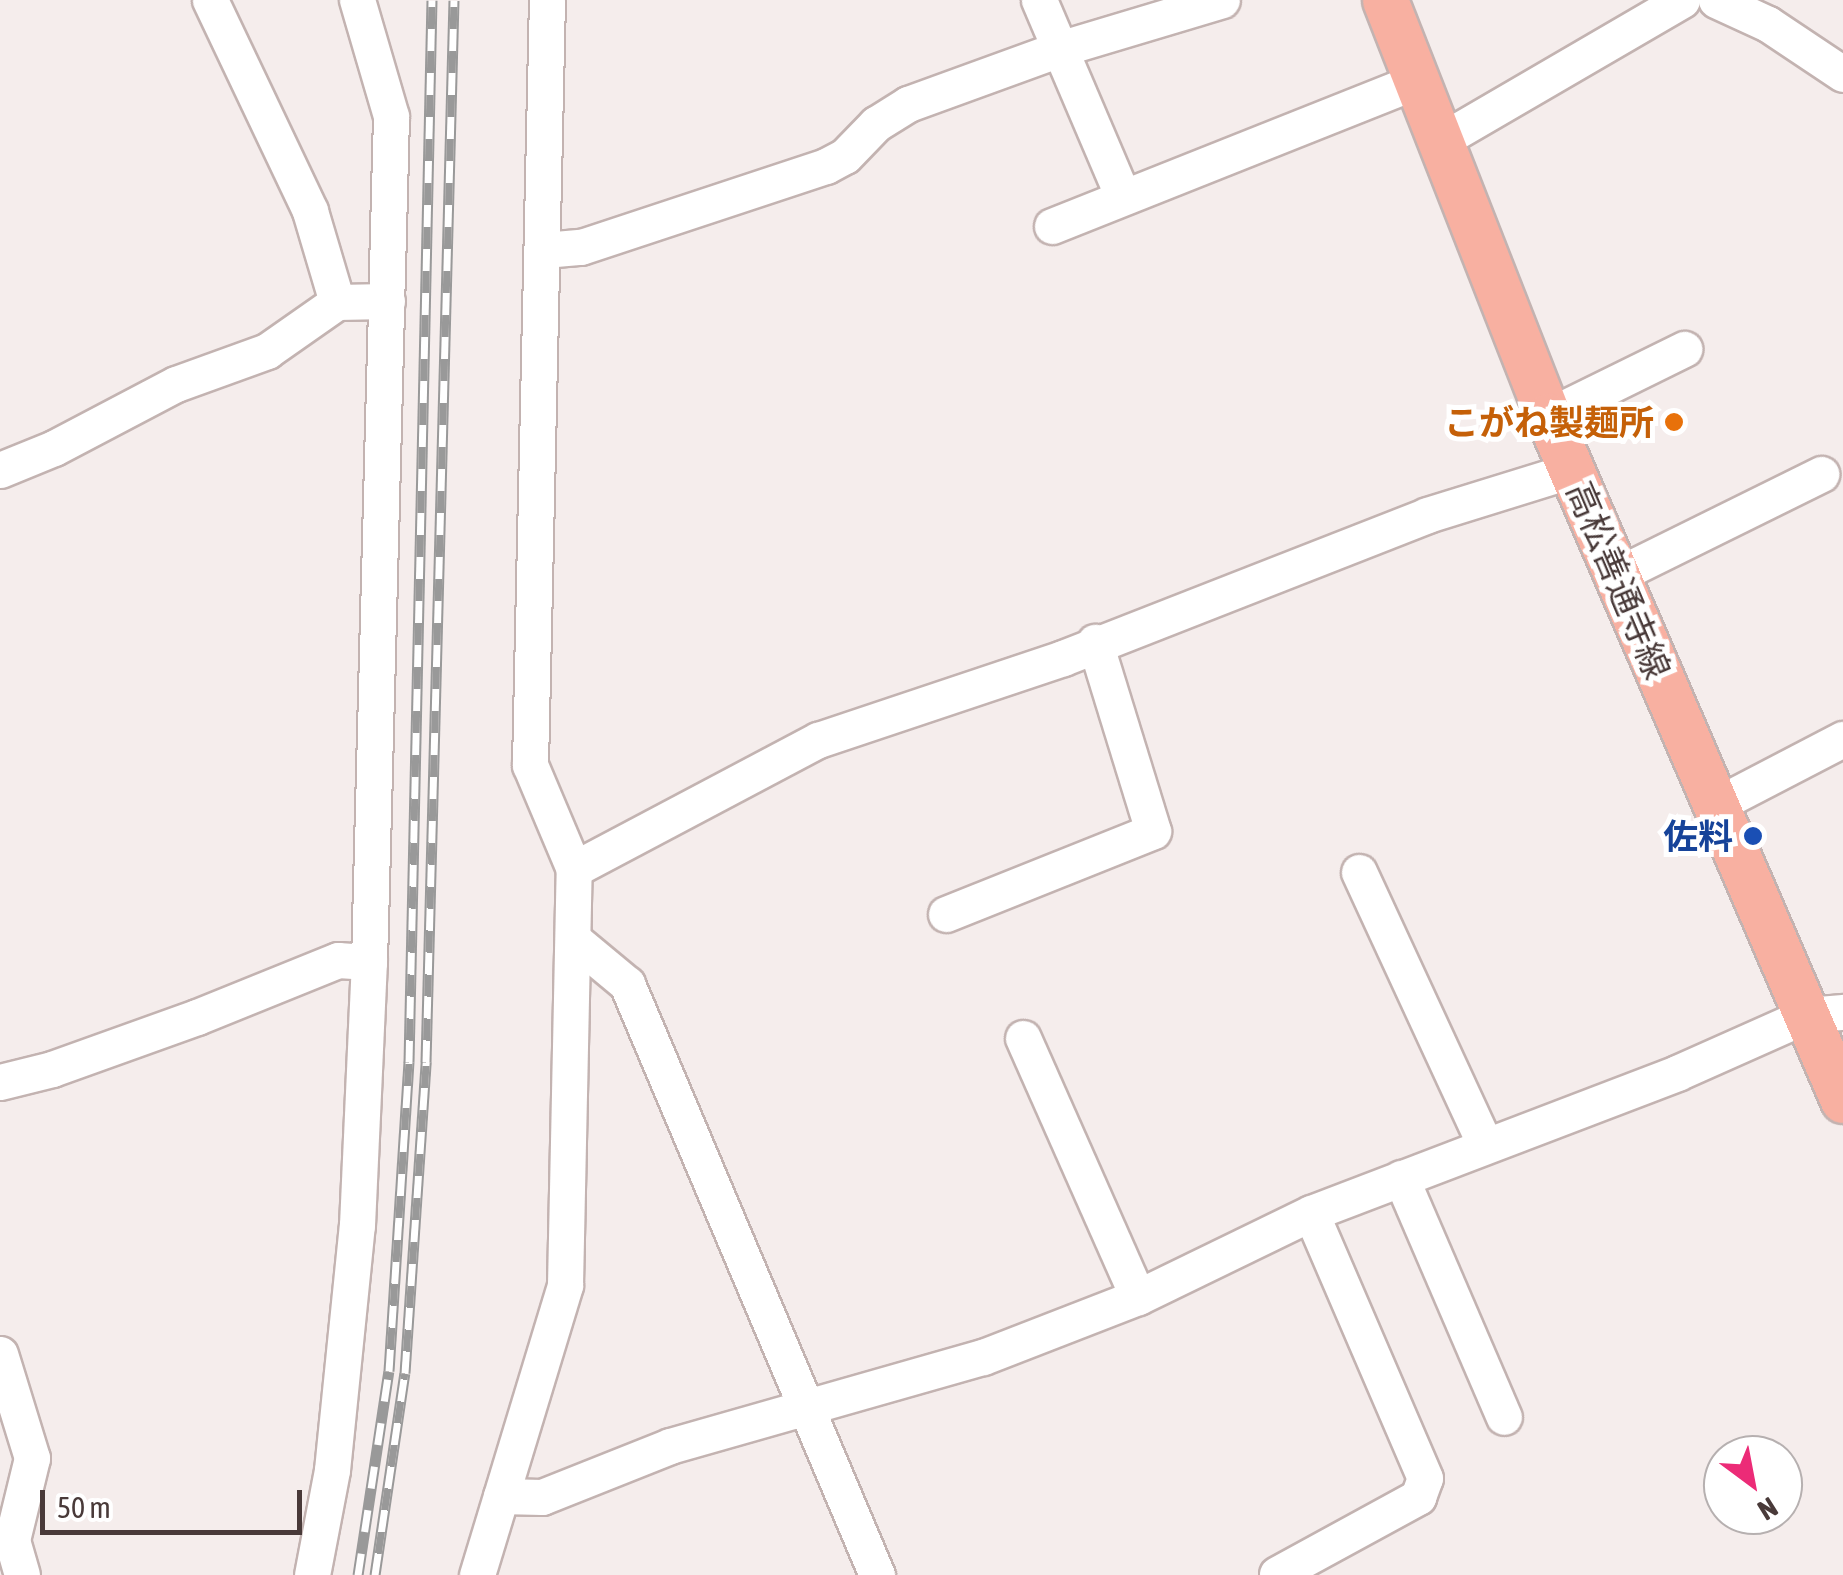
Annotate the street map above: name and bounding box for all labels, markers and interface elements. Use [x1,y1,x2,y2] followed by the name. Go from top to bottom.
[1444,401,1654,443] place label: こがね製麺所
[1663,411,1685,433] marker: こがね製麺所
[1559,475,1679,685] street label: 高松善通寺線
[1663,815,1733,857] place label: 佐料
[1742,825,1764,847] marker: 佐料
[1703,1435,1803,1535] north arrow
[45,1470,308,1532] scale bar
[57,1490,111,1524] text: 50 m
[1752,1491,1783,1527] text: N

